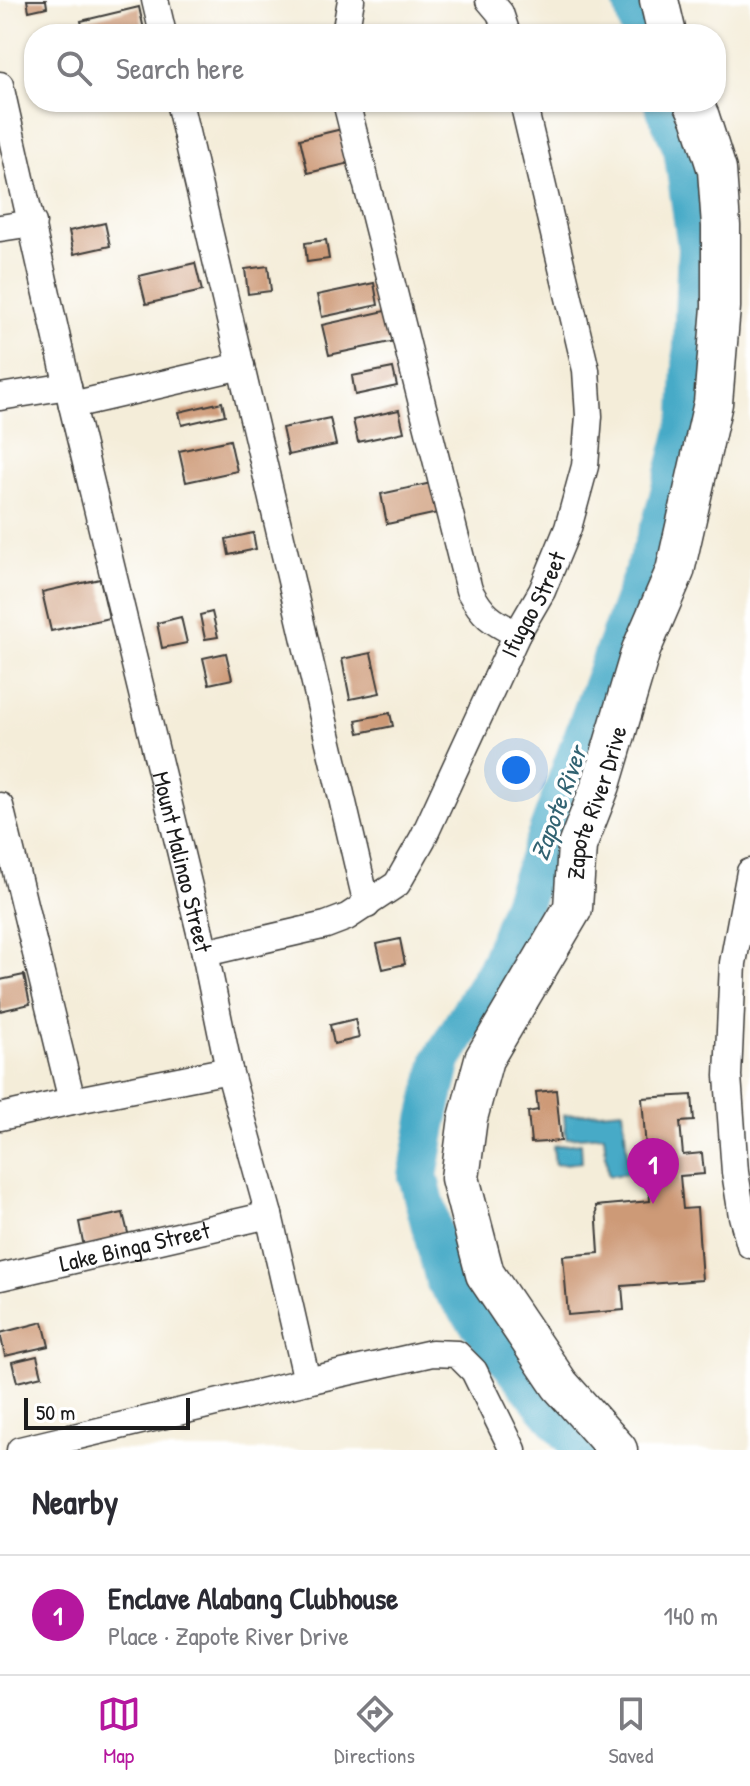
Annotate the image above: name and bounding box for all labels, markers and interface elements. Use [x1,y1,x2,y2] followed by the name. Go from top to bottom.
[24,24,726,112] search box
[52,46,96,90] icon: search
[116,48,244,88] text: Search here
[493,546,573,662] street label: Ifugao Street
[559,721,634,881] street label: Zapote River Drive
[521,738,597,865] water label: Zapote River
[496,750,536,790] your location
[145,768,220,956] street label: Mount Malinao Street
[627,1138,679,1204] pin: 1
[56,1213,214,1279] street label: Lake Binga Street
[24,1394,190,1430] scale bar
[36,1397,75,1427] text: 50 m
[32,1479,118,1525] text: Nearby
[108,1578,398,1618] text: Enclave Alabang Clubhouse
[53,1598,63,1633] text: 1
[664,1598,718,1633] text: 140 m
[108,1618,349,1653] text: Place · Zapote River Drive
[97,1692,141,1770] tab: Map
[334,1692,415,1770] tab: Directions
[608,1692,653,1770] tab: Saved

